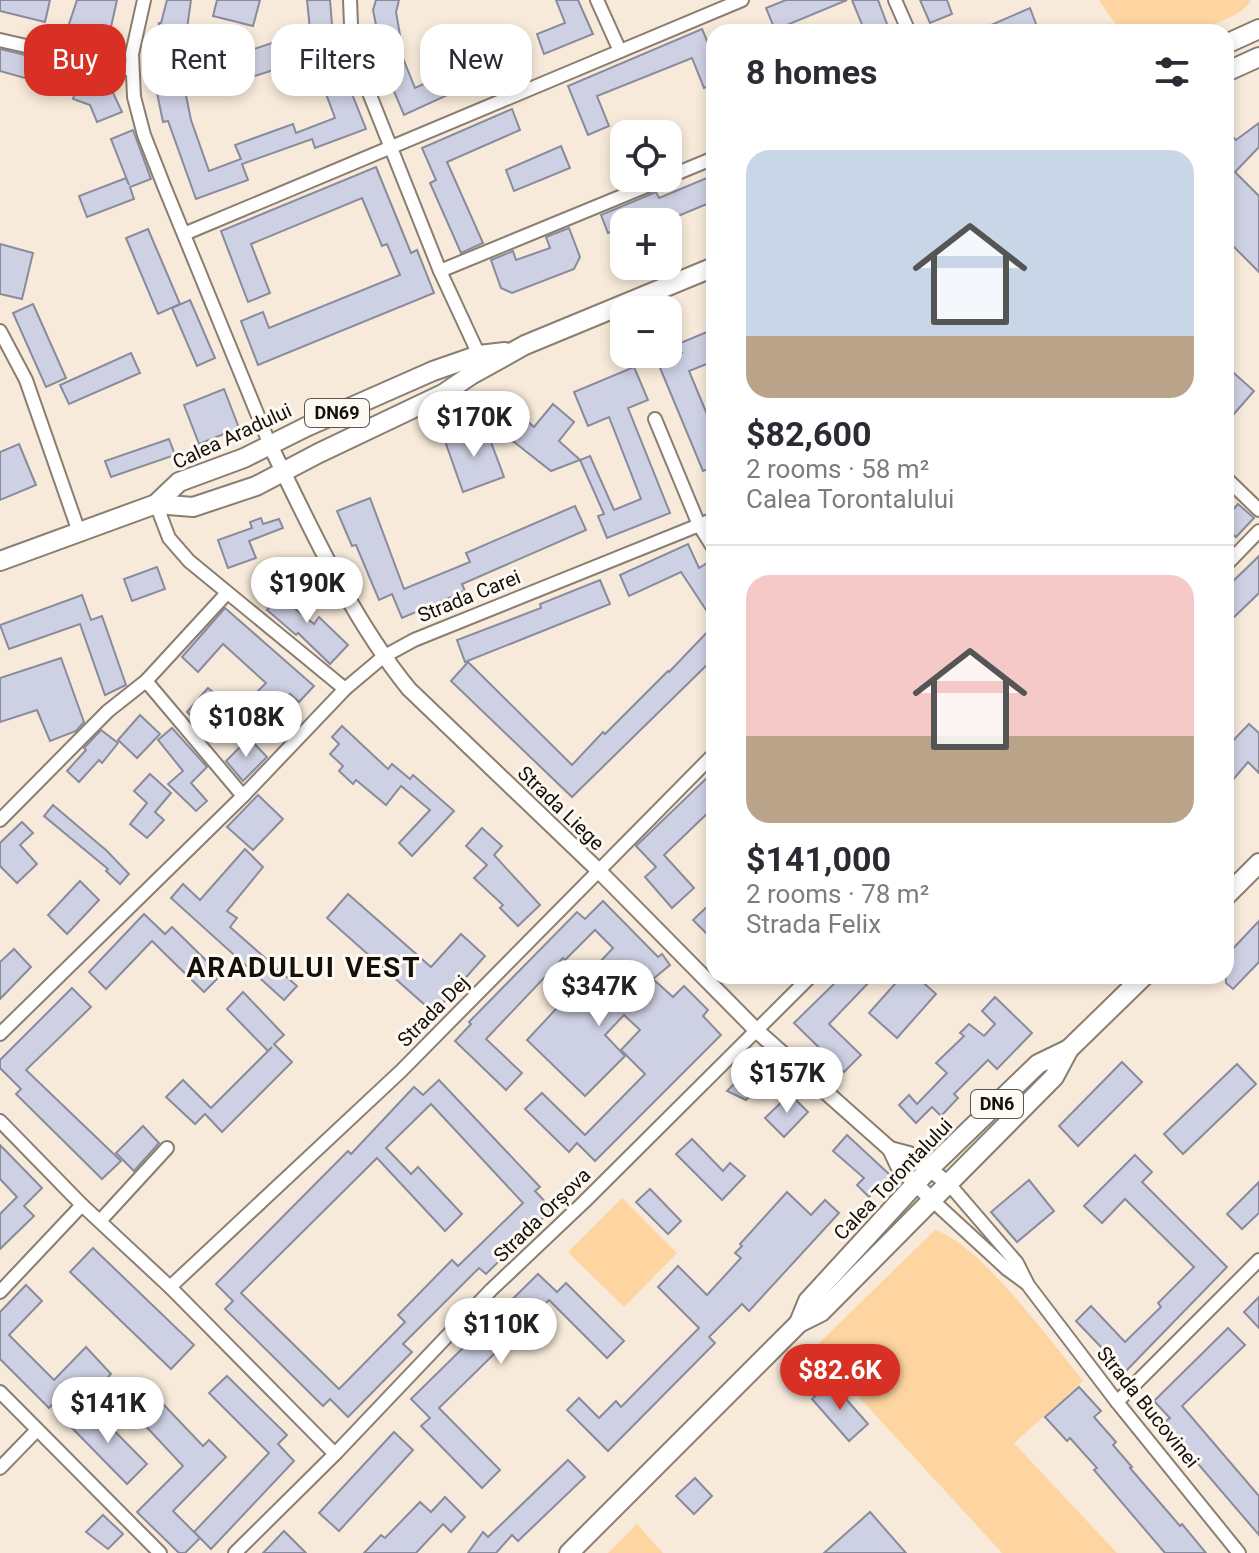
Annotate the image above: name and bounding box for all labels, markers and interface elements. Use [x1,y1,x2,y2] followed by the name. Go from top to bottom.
[24,24,126,96] chip: Buy
[142,24,255,96] chip: Rent
[271,24,404,96] chip: Filters
[420,24,532,96] chip: New
[1150,50,1194,94] icon: filters
[746,52,877,92] text: 8 homes
[610,120,682,368] map controls
[610,120,682,192] button: locate
[898,202,1042,346] icon: home
[610,208,682,280] button: +
[610,296,682,368] button: −
[418,391,530,459] pin: $170K
[169,398,295,474] street label: Calea Aradului
[305,399,369,427] road number: DN69
[436,402,512,432] text: $170K
[746,414,871,454] text: $82,600
[746,454,929,484] text: 2 rooms · 58 m²
[746,484,954,514] text: Calea Torontalului
[251,557,363,625] pin: $190K
[414,565,524,627] street label: Strada Carei
[269,568,345,598] text: $190K
[898,627,1042,771] icon: home
[190,691,302,759] pin: $108K
[208,702,284,732] text: $108K
[513,761,609,855] street label: Strada Liege
[746,839,891,879] text: $141,000
[746,879,929,909] text: 2 rooms · 78 m²
[746,909,881,939] text: Strada Felix
[186,951,422,984] district label: ARADULUI VEST
[543,960,655,1028] pin: $347K
[392,970,474,1052] street label: Strada Dej
[561,971,637,1001] text: $347K
[731,1047,843,1115] pin: $157K
[749,1058,825,1088] text: $157K
[971,1090,1023,1118] road number: DN6
[829,1113,957,1245] street label: Calea Torontalului
[489,1163,595,1267] street label: Strada Orșova
[445,1298,557,1366] pin: $110K
[463,1309,539,1339] text: $110K
[1092,1342,1204,1472] street label: Strada Bucovinei
[775,1344,905,1412] pin: $82.6K
[798,1355,882,1385] text: $82.6K
[52,1377,164,1445] pin: $141K
[70,1388,146,1418] text: $141K

